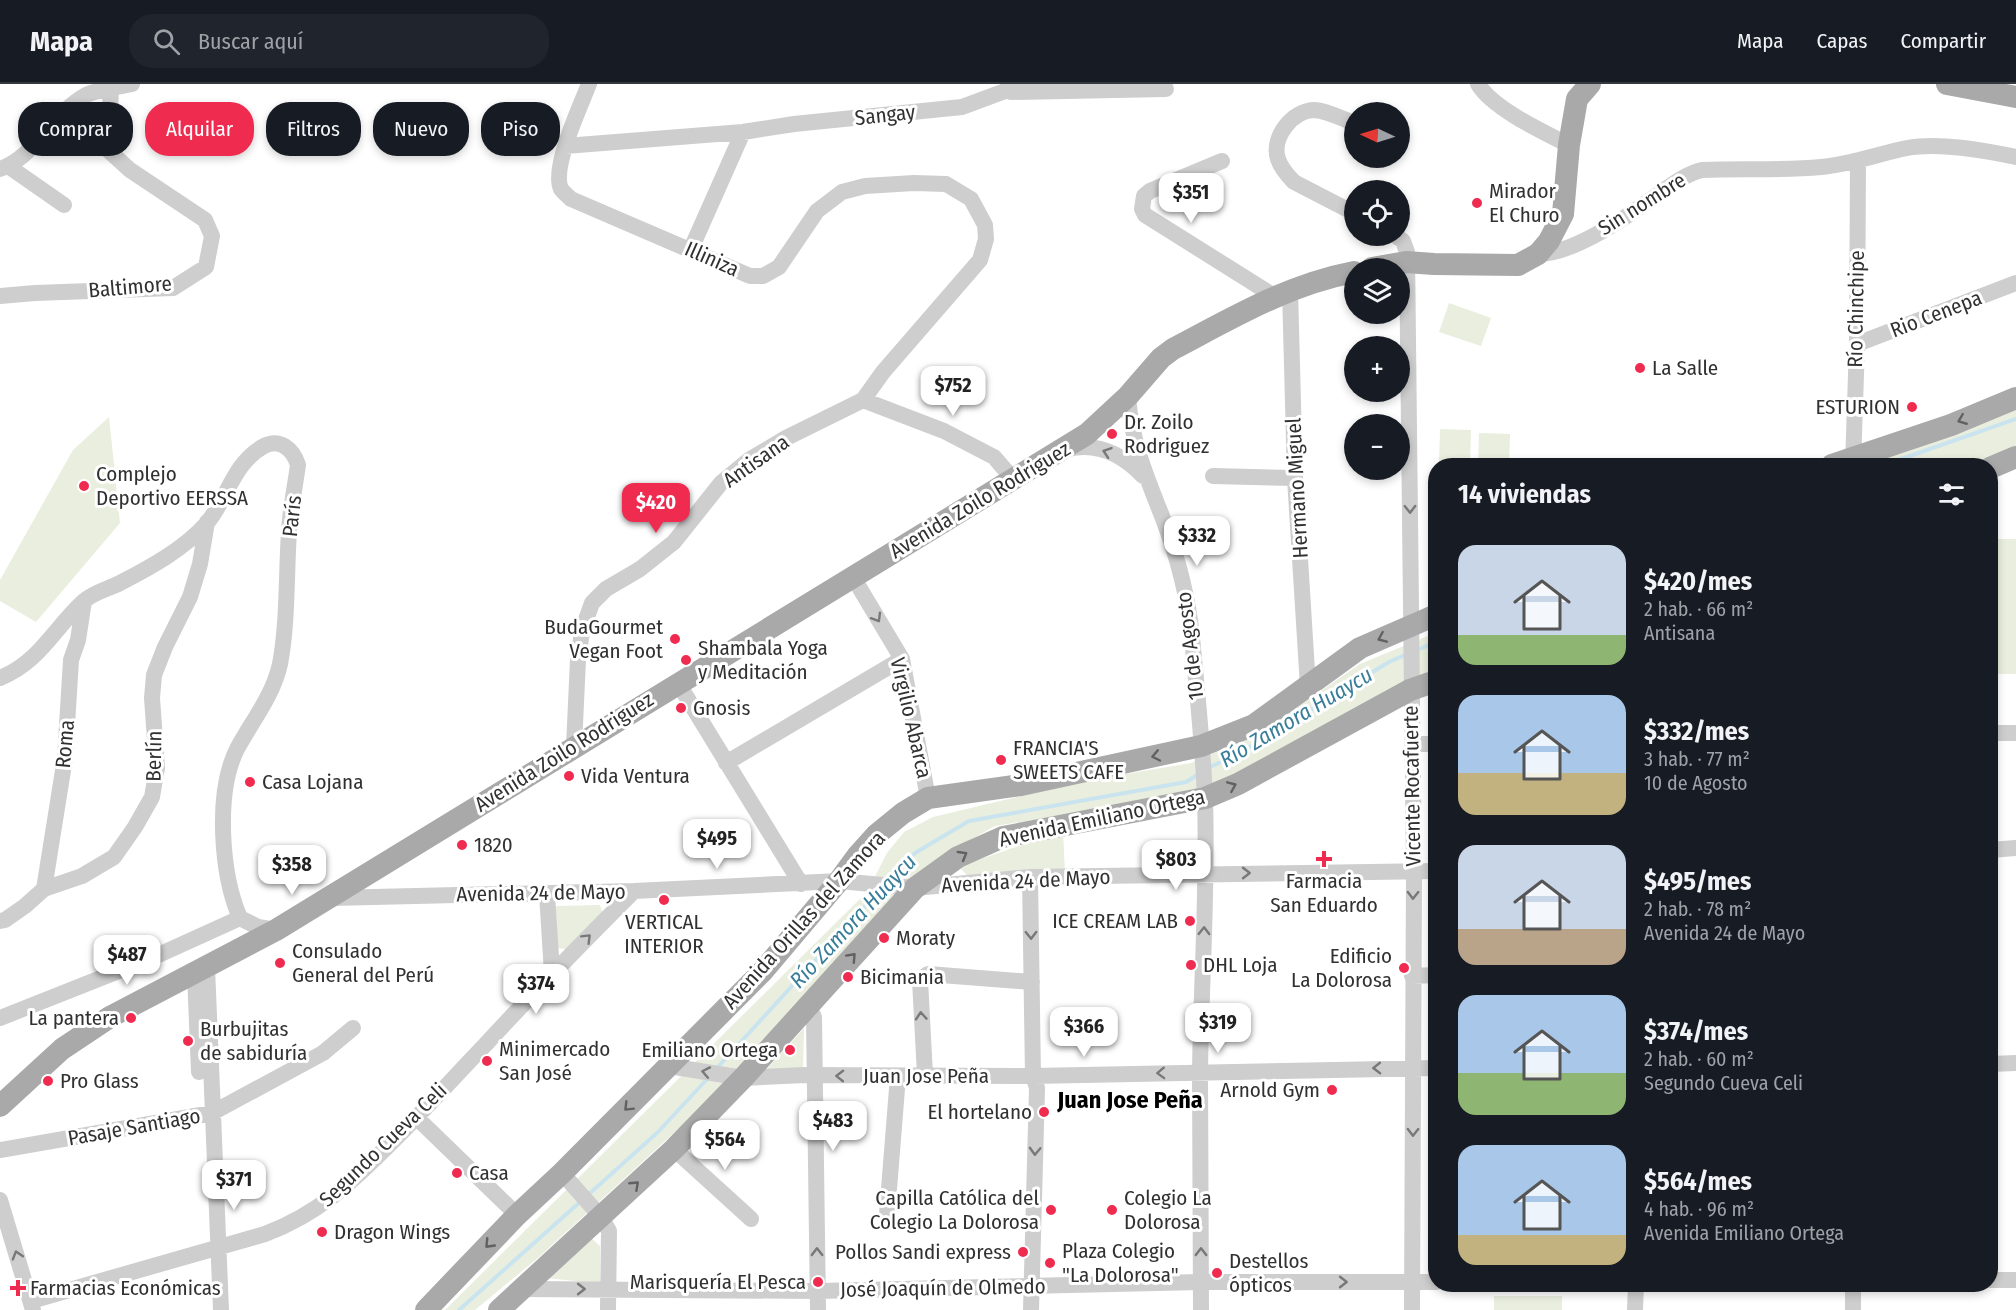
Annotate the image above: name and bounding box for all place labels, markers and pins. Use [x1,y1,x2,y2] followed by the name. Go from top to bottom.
[1155,173,1227,224] pin: $351
[1489,178,1559,228] place label: Mirador El Churo
[1470,196,1484,210] marker: Mirador El Churo
[1652,355,1718,381] place label: La Salle
[1633,361,1647,375] marker: La Salle
[917,366,989,417] pin: $752
[1815,394,1900,420] place label: ESTURION
[1905,400,1919,414] marker: ESTURION
[1124,409,1209,459] place label: Dr. Zoilo Rodriguez
[1105,427,1119,441] marker: Dr. Zoilo Rodriguez
[96,461,248,511] place label: Complejo Deportivo EERSSA
[77,479,91,493] marker: Complejo Deportivo EERSSA
[620,483,692,534] pin: $420
[1161,516,1233,567] pin: $332
[544,614,663,664] place label: BudaGourmet Vegan Foot
[668,632,682,646] marker: BudaGourmet Vegan Foot
[698,635,828,685] place label: Shambala Yoga y Meditación
[679,653,693,667] marker: Shambala Yoga y Meditación
[693,695,750,721] place label: Gnosis
[674,701,688,715] marker: Gnosis
[1013,735,1124,785] place label: FRANCIA'S SWEETS CAFE
[994,753,1008,767] marker: FRANCIA'S SWEETS CAFE
[581,763,690,789] place label: Vida Ventura
[262,769,363,795] place label: Casa Lojana
[562,769,576,783] marker: Vida Ventura
[243,775,257,789] marker: Casa Lojana
[681,819,753,870] pin: $495
[474,832,513,858] place label: 1820
[455,838,469,852] marker: 1820
[1140,840,1212,891] pin: $803
[256,845,328,896] pin: $358
[1317,852,1331,866] marker: Farmacia San Eduardo
[1270,868,1378,918] place label: Farmacia San Eduardo
[657,893,671,907] marker: VERTICAL INTERIOR
[1052,908,1178,934] place label: ICE CREAM LAB
[624,909,704,959] place label: VERTICAL INTERIOR
[1183,914,1197,928] marker: ICE CREAM LAB
[896,925,956,951] place label: Moraty
[877,931,891,945] marker: Moraty
[91,935,163,986] pin: $487
[292,938,434,988] place label: Consulado General del Perú
[1291,943,1392,993] place label: Edificio La Dolorosa
[1203,952,1278,978] place label: DHL Loja
[273,956,287,970] marker: Consulado General del Perú
[1184,958,1198,972] marker: DHL Loja
[1397,961,1411,975] marker: Edificio La Dolorosa
[500,964,572,1015] pin: $374
[860,964,944,990] place label: Bicimania
[841,970,855,984] marker: Bicimania
[1182,1003,1254,1054] pin: $319
[28,1005,119,1031] place label: La pantera
[1048,1007,1120,1058] pin: $366
[124,1011,138,1025] marker: La pantera
[200,1016,307,1066] place label: Burbujitas de sabiduría
[181,1034,195,1048] marker: Burbujitas de sabiduría
[499,1036,610,1086] place label: Minimercado San José
[642,1037,778,1063] place label: Emiliano Ortega
[783,1043,797,1057] marker: Emiliano Ortega
[480,1054,494,1068] marker: Minimercado San José
[60,1068,139,1094] place label: Pro Glass
[41,1074,55,1088] marker: Pro Glass
[1220,1077,1320,1103] place label: Arnold Gym
[1325,1083,1339,1097] marker: Arnold Gym
[928,1099,1032,1125] place label: El hortelano
[797,1101,869,1152] pin: $483
[1037,1105,1051,1119] marker: El hortelano
[689,1120,761,1171] pin: $564
[198,1160,270,1211] pin: $371
[469,1160,509,1186] place label: Casa
[450,1166,464,1180] marker: Casa
[870,1185,1039,1235] place label: Capilla Católica del Colegio La Dolorosa
[1124,1185,1212,1235] place label: Colegio La Dolorosa
[1044,1203,1058,1217] marker: Capilla Católica del Colegio La Dolorosa
[1105,1203,1119,1217] marker: Colegio La Dolorosa
[334,1219,450,1245] place label: Dragon Wings
[315,1225,329,1239] marker: Dragon Wings
[1062,1238,1179,1288] place label: Plaza Colegio "La Dolorosa"
[835,1239,1011,1265] place label: Pollos Sandi express
[1016,1245,1030,1259] marker: Pollos Sandi express
[1229,1248,1308,1298] place label: Destellos ópticos
[1043,1256,1057,1270] marker: Plaza Colegio "La Dolorosa"
[1210,1266,1224,1280] marker: Destellos ópticos
[630,1269,806,1295] place label: Marisquería El Pesca
[30,1275,221,1301] place label: Farmacias Económicas
[811,1275,825,1289] marker: Marisquería El Pesca
[11,1281,25,1295] marker: Farmacias Económicas

